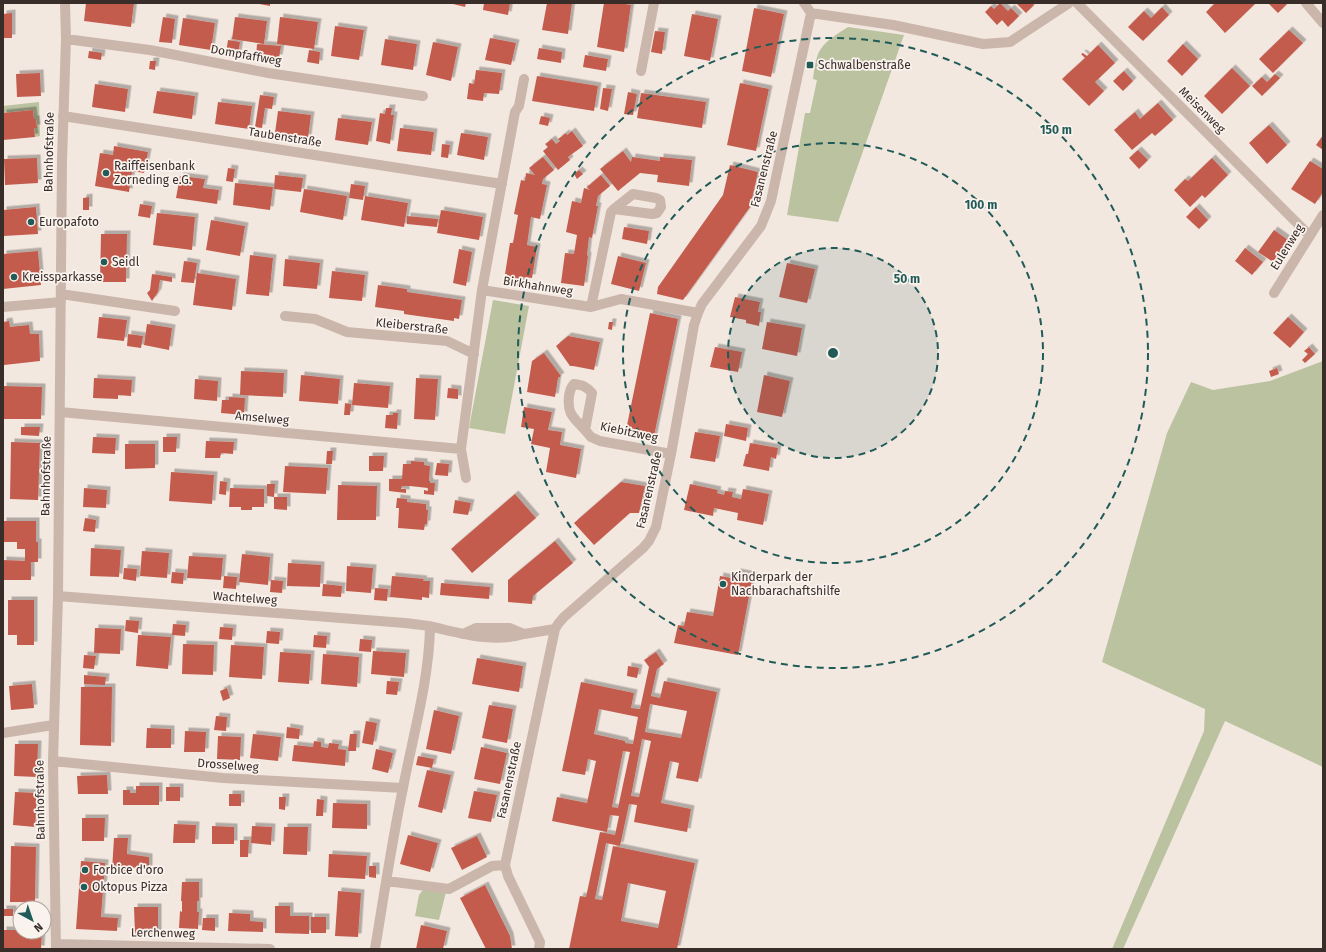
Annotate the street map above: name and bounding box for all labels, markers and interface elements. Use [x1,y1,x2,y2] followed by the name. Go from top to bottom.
[209,42,283,68] street label: Dompfaffweg
[818,58,911,72] place label: Schwalbenstraße
[805,60,815,70] marker: Schwalbenstraße
[1176,84,1229,137] street label: Meisenweg
[41,112,57,192] street label: Bahnhofstraße
[1040,123,1072,137] text: 150 m
[247,124,323,150] street label: Taubenstraße
[748,129,780,209] street label: Fasanenstraße
[114,159,196,187] place label: Raiffeisenbank Zorneding e.G.
[101,168,111,178] marker: Raiffeisenbank Zorneding e.G.
[965,198,997,212] text: 100 m
[39,215,99,229] place label: Europafoto
[26,217,36,227] marker: Europafoto
[1267,221,1307,273] street label: Eulenweg
[112,255,140,269] place label: Seidl
[99,257,109,267] marker: Seidl
[22,270,103,284] place label: Kreissparkasse
[9,272,19,282] marker: Kreissparkasse
[894,272,920,286] text: 50 m
[502,274,575,299] street label: Birkhahnweg
[375,315,449,337] street label: Kleiberstraße
[826,346,840,360] centre of rings
[234,409,290,427] street label: Amselweg
[599,419,660,445] street label: Kiebitzweg
[38,436,54,516] street label: Bahnhofstraße
[633,450,665,530] street label: Fasanenstraße
[731,570,840,598] place label: Kinderpark der Nachbarachaftshilfe
[718,579,728,589] marker: Kinderpark der Nachbarachaftshilfe
[212,589,278,607] street label: Wachtelweg
[494,740,524,820] street label: Fasanenstraße
[197,756,260,774] street label: Drosselweg
[32,760,48,840] street label: Bahnhofstraße
[93,863,164,877] place label: Forbice d'oro
[80,865,90,875] marker: Forbice d'oro
[92,880,168,894] place label: Oktopus Pizza
[79,882,89,892] marker: Oktopus Pizza
[12,900,52,940] north arrow
[31,920,45,935] text: N
[131,925,196,941] street label: Lerchenweg

